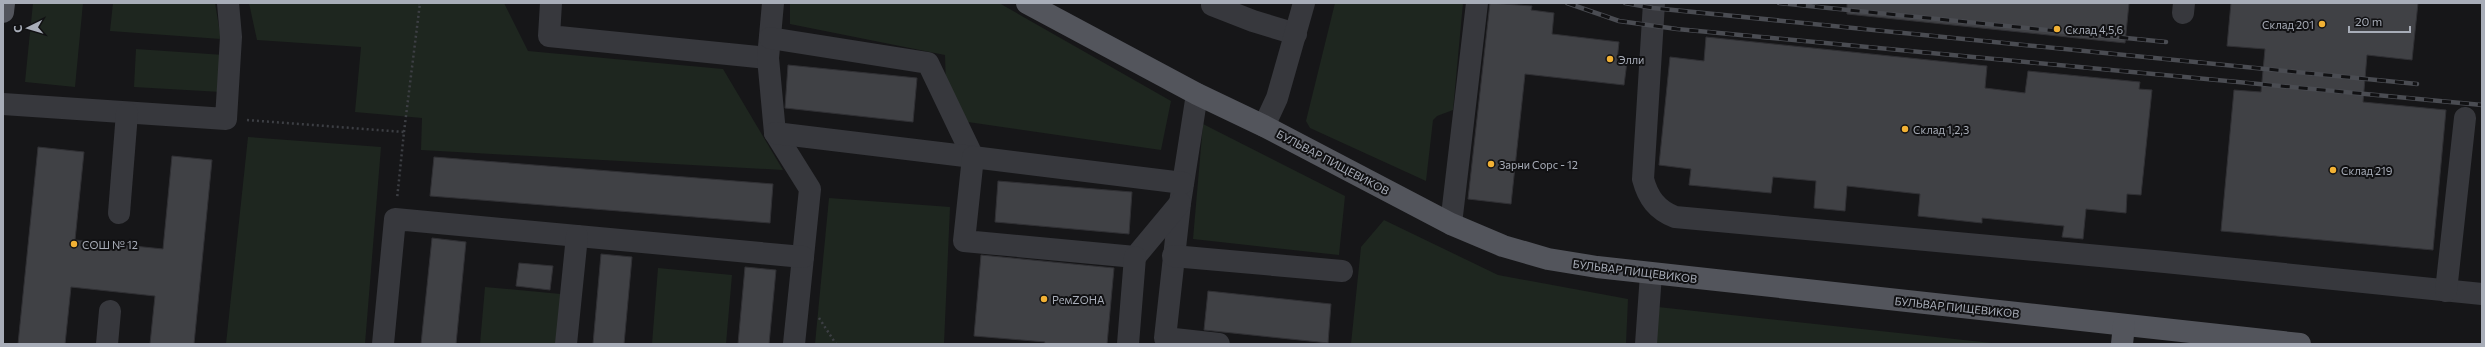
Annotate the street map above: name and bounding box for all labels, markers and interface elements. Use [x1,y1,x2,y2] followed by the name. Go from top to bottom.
[8,8,48,48] north arrow
[2349,8,2410,34] scale bar
[2355,14,2382,28] text: 20 m
[2262,18,2314,31] place label: Склад 201
[2317,19,2327,29] marker: Склад 201
[2065,23,2124,36] place label: Склад 4,5,6
[11,24,24,33] text: С
[2052,24,2062,34] marker: Склад 4,5,6
[1618,53,1644,66] place label: Элли
[1605,54,1615,64] marker: Элли
[1913,123,1969,136] place label: Склад 1,2,3
[1900,124,1910,134] marker: Склад 1,2,3
[1275,127,1391,197] street label: БУЛЬВАР ПИЩЕВИКОВ
[1499,158,1578,171] place label: Зарни Сорс - 12
[1486,159,1496,169] marker: Зарни Сорс - 12
[2341,164,2393,177] place label: Склад 219
[2328,165,2338,175] marker: Склад 219
[82,238,138,251] place label: СОШ № 12
[69,239,79,249] marker: СОШ № 12
[1572,257,1698,285] street label: БУЛЬВАР ПИЩЕВИКОВ
[1052,293,1105,306] place label: РемZОНА
[1039,294,1049,304] marker: РемZОНА
[1894,294,2020,320] street label: БУЛЬВАР ПИЩЕВИКОВ

